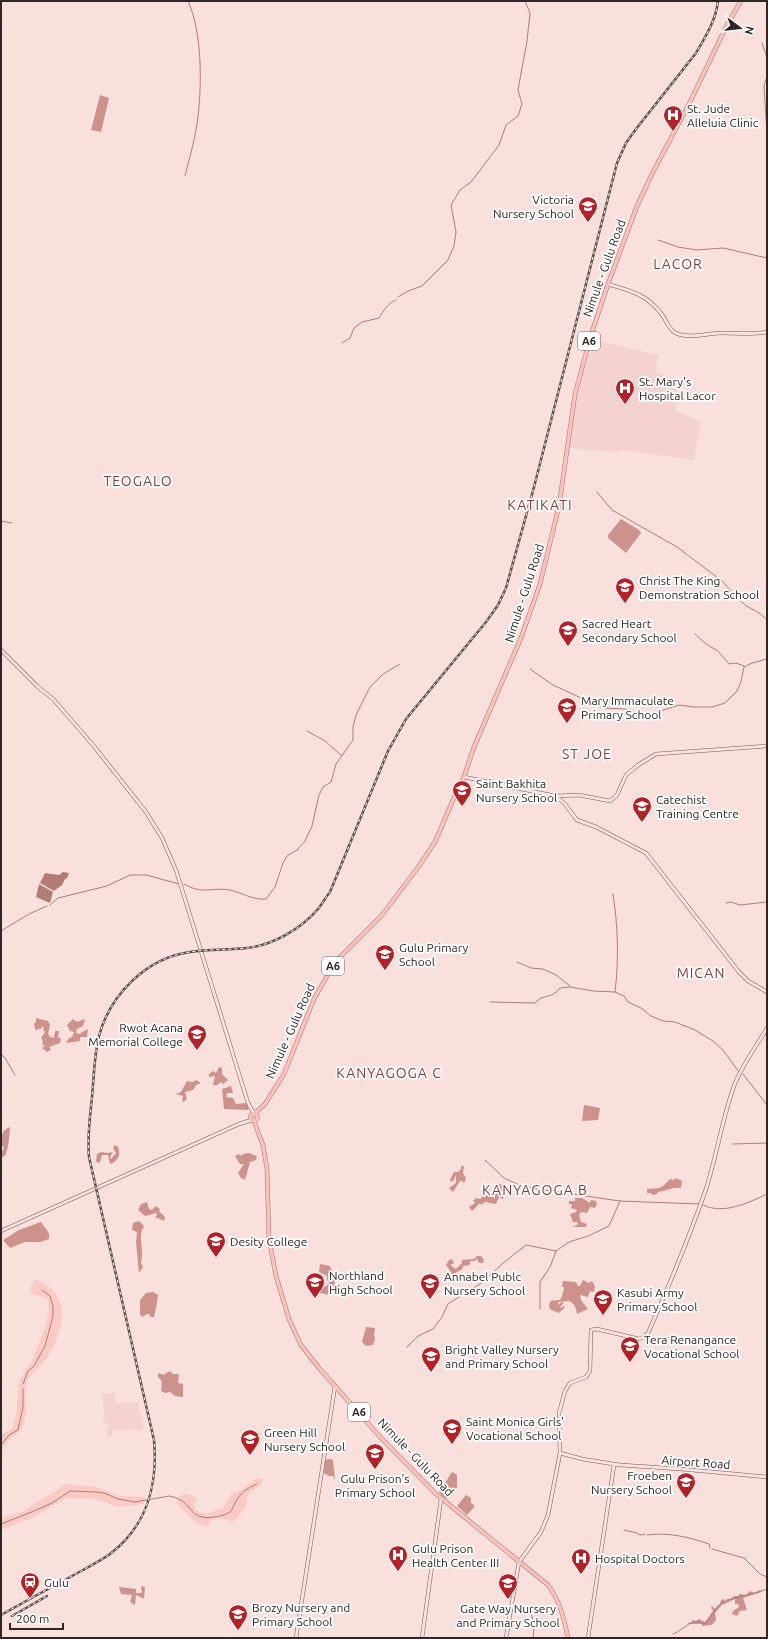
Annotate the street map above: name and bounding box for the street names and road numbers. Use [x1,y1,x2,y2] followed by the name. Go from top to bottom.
[580,218,628,318] street label: Nimule - Gulu Road
[578,332,600,350] road number: A6
[502,542,546,644] street label: Nimule - Gulu Road
[322,957,344,975] road number: A6
[263,981,317,1081] street label: Nimule - Gulu Road
[348,1403,370,1421] road number: A6
[376,1416,456,1498] street label: Nimule - Gulu Road
[661,1453,731,1471] street label: Airport Road

